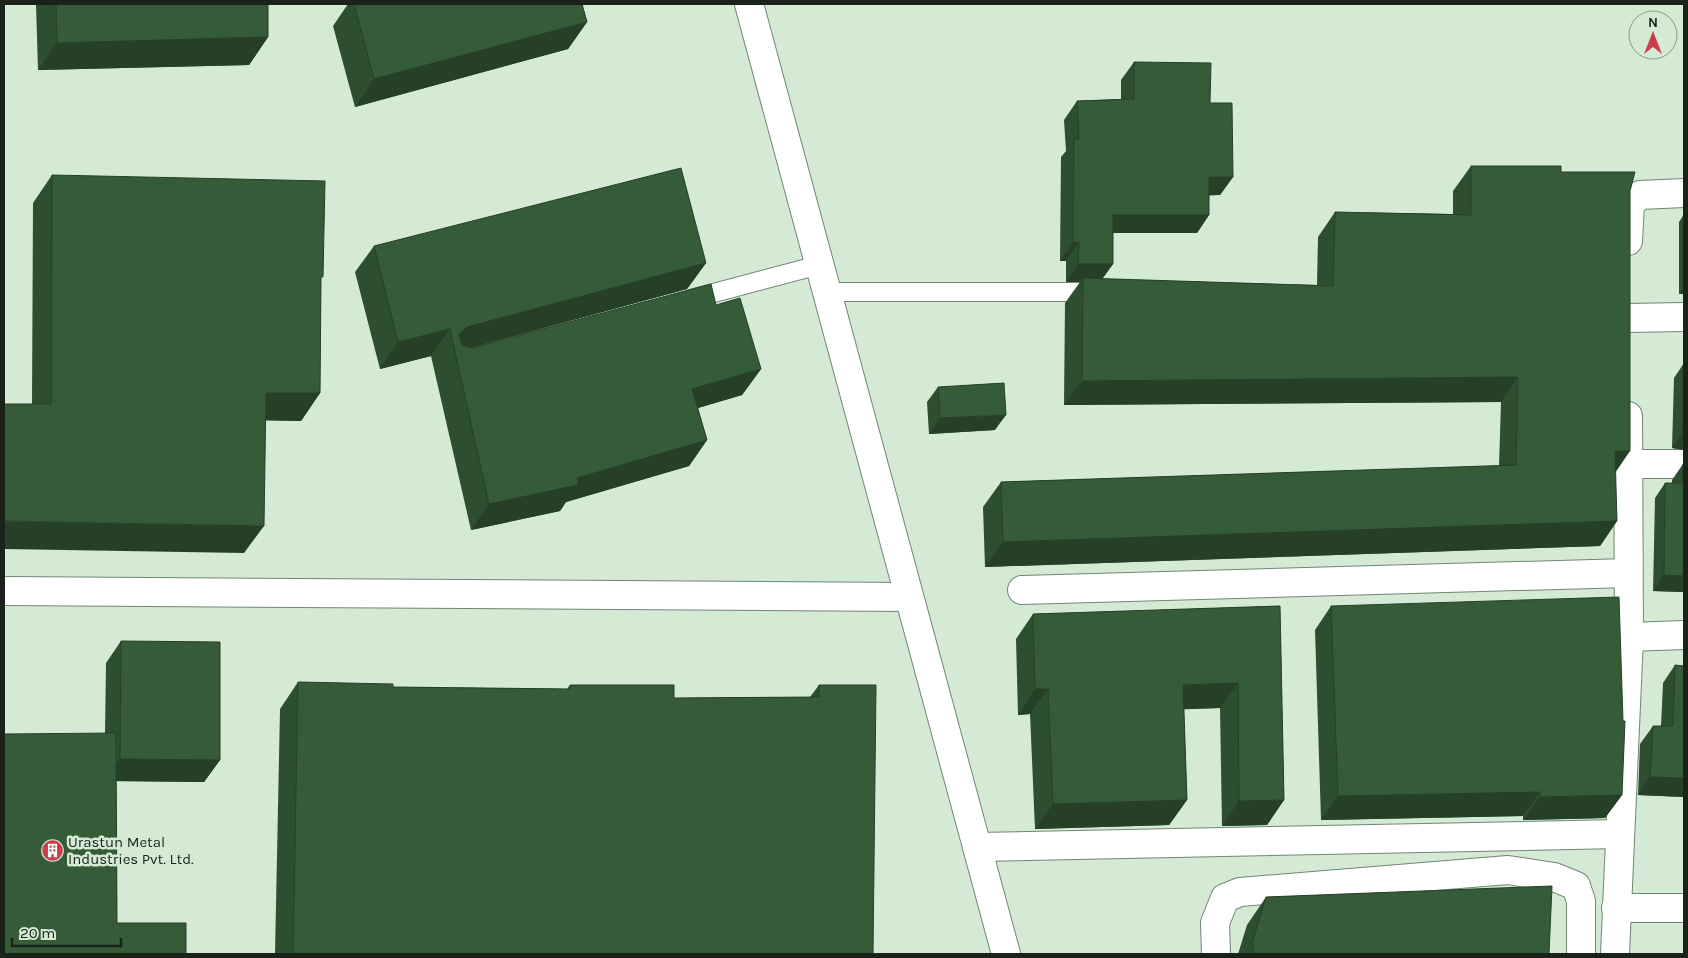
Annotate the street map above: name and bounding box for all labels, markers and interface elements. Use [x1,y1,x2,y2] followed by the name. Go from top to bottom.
[1628,10,1678,60] north arrow
[1648,14,1658,31] text: N
[68,833,194,868] place label: Urastun Metal Industries Pvt. Ltd.
[40,839,64,863] building icon: Urastun Metal Industries Pvt. Ltd.
[12,916,121,948] scale bar
[20,924,55,942] text: 20 m

